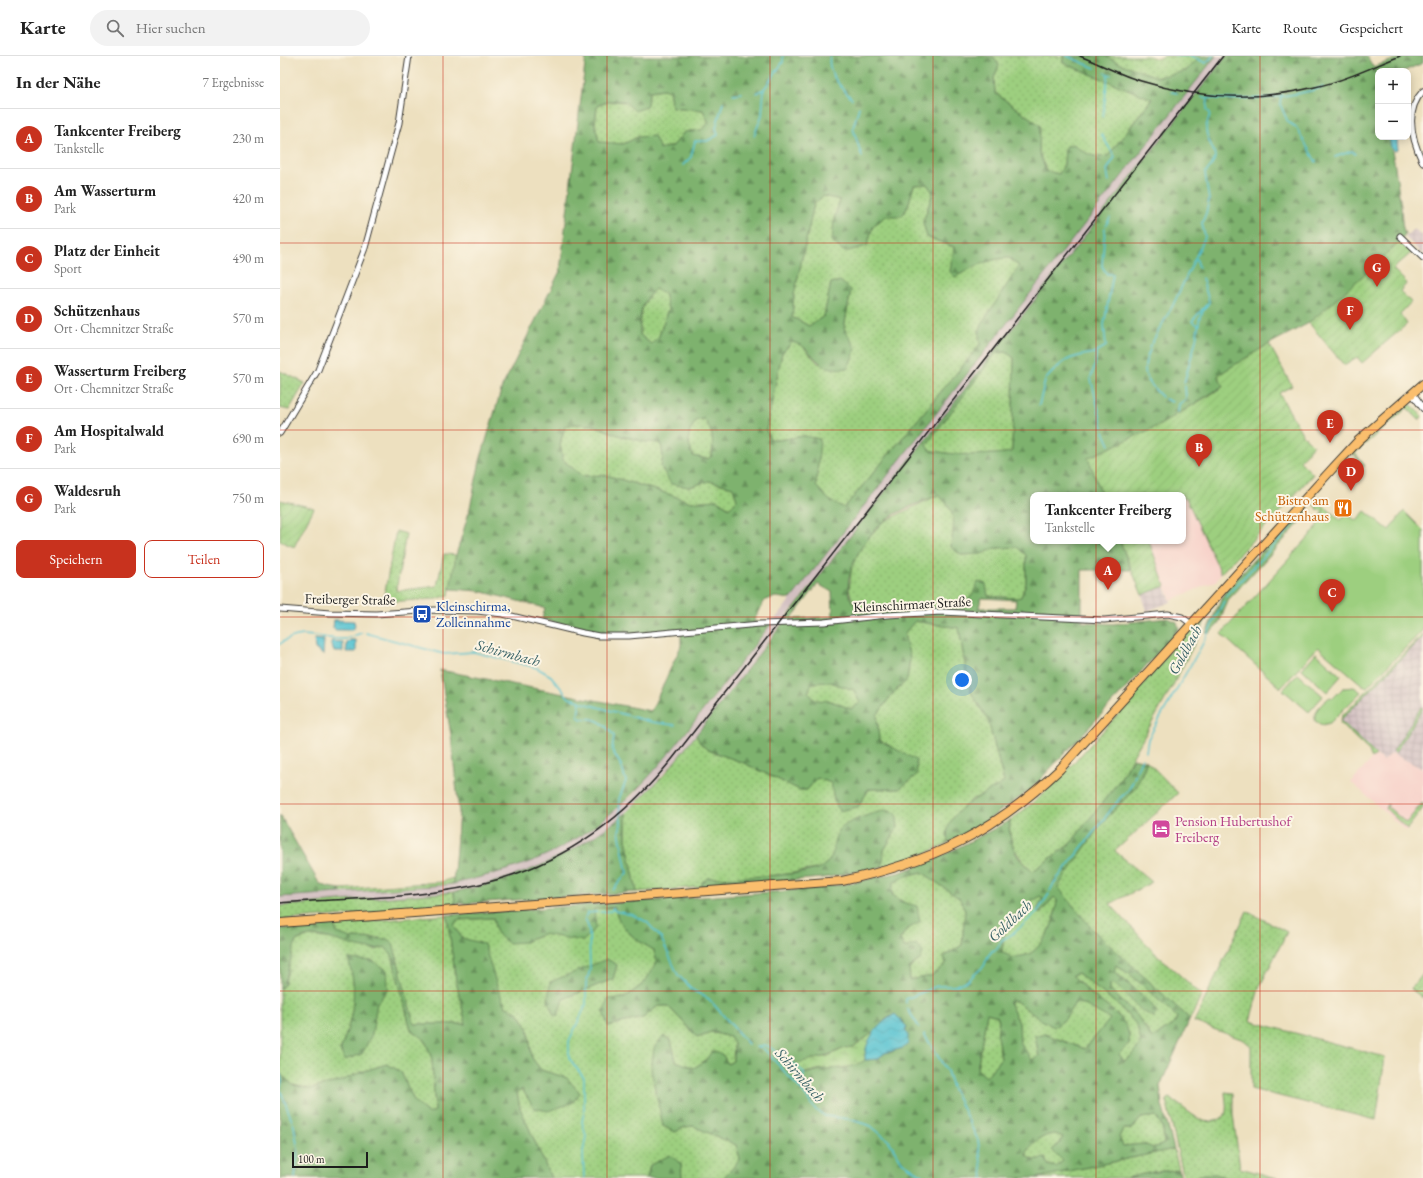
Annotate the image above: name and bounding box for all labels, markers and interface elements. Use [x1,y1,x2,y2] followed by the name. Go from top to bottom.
[90,10,370,46] search box
[20,15,66,40] text: Karte
[104,17,126,39] icon: search
[136,18,206,37] text: Hier suchen
[1231,19,1261,37] text: Karte
[1283,19,1317,37] text: Route
[1339,19,1403,37] text: Gespeichert
[1375,68,1411,140] map controls
[1375,68,1411,104] button: +
[16,71,101,93] text: In der Nähe
[203,74,264,91] text: 7 Ergebnisse
[1375,104,1411,140] button: −
[54,121,181,140] text: Tankcenter Freiberg
[24,130,34,147] text: A
[233,130,264,147] text: 230 m
[54,140,104,157] text: Tankstelle
[54,181,156,200] text: Am Wasserturm
[25,190,33,207] text: B
[233,190,264,207] text: 420 m
[54,200,76,217] text: Park
[54,241,160,260] text: Platz der Einheit
[24,250,34,267] text: C
[233,250,264,267] text: 490 m
[1364,254,1390,287] pin: G
[54,260,82,277] text: Sport
[1337,297,1363,330] pin: F
[54,301,140,320] text: Schützenhaus
[24,310,34,327] text: D
[233,310,264,327] text: 570 m
[54,320,174,337] text: Ort · Chemnitzer Straße
[54,361,186,380] text: Wasserturm Freiberg
[25,370,33,387] text: E
[233,370,264,387] text: 570 m
[54,380,174,397] text: Ort · Chemnitzer Straße
[1317,410,1343,443] pin: E
[54,421,164,440] text: Am Hospitalwald
[25,430,33,447] text: F
[233,430,264,447] text: 690 m
[1186,434,1212,467] pin: B
[54,440,76,457] text: Park
[1338,458,1364,491] pin: D
[54,481,121,500] text: Waldesruh
[24,490,34,507] text: G
[233,490,264,507] text: 750 m
[1255,491,1329,525] place label: Bistro am Schützenhaus
[1030,492,1186,544] popup
[1332,497,1354,519] restaurant icon: Bistro am Schützenhaus
[54,500,76,517] text: Park
[1045,500,1171,519] text: Tankcenter Freiberg
[1045,519,1095,536] text: Tankstelle
[16,540,136,578] button: Speichern
[144,540,264,578] button: Teilen
[1095,557,1121,590] pin: A
[1319,579,1345,612] pin: C
[304,589,396,609] street label: Freiberger Straße
[853,592,972,616] street label: Kleinschirmaer Straße
[436,597,511,631] place label: Kleinschirma, Zolleinnahme
[411,603,433,625] bus stop icon: Kleinschirma, Zolleinnahme
[1163,621,1206,678] water label: Goldbach
[473,635,543,670] water label: Schirmbach
[952,670,972,690] your location
[1175,812,1292,846] place label: Pension Hubertushof Freiberg
[1150,818,1172,840] hotel icon: Pension Hubertushof Freiberg
[984,895,1036,946] water label: Goldbach
[771,1043,830,1106] water label: Schirmbach
[292,1150,368,1169] scale bar
[298,1152,325,1166] text: 100 m

